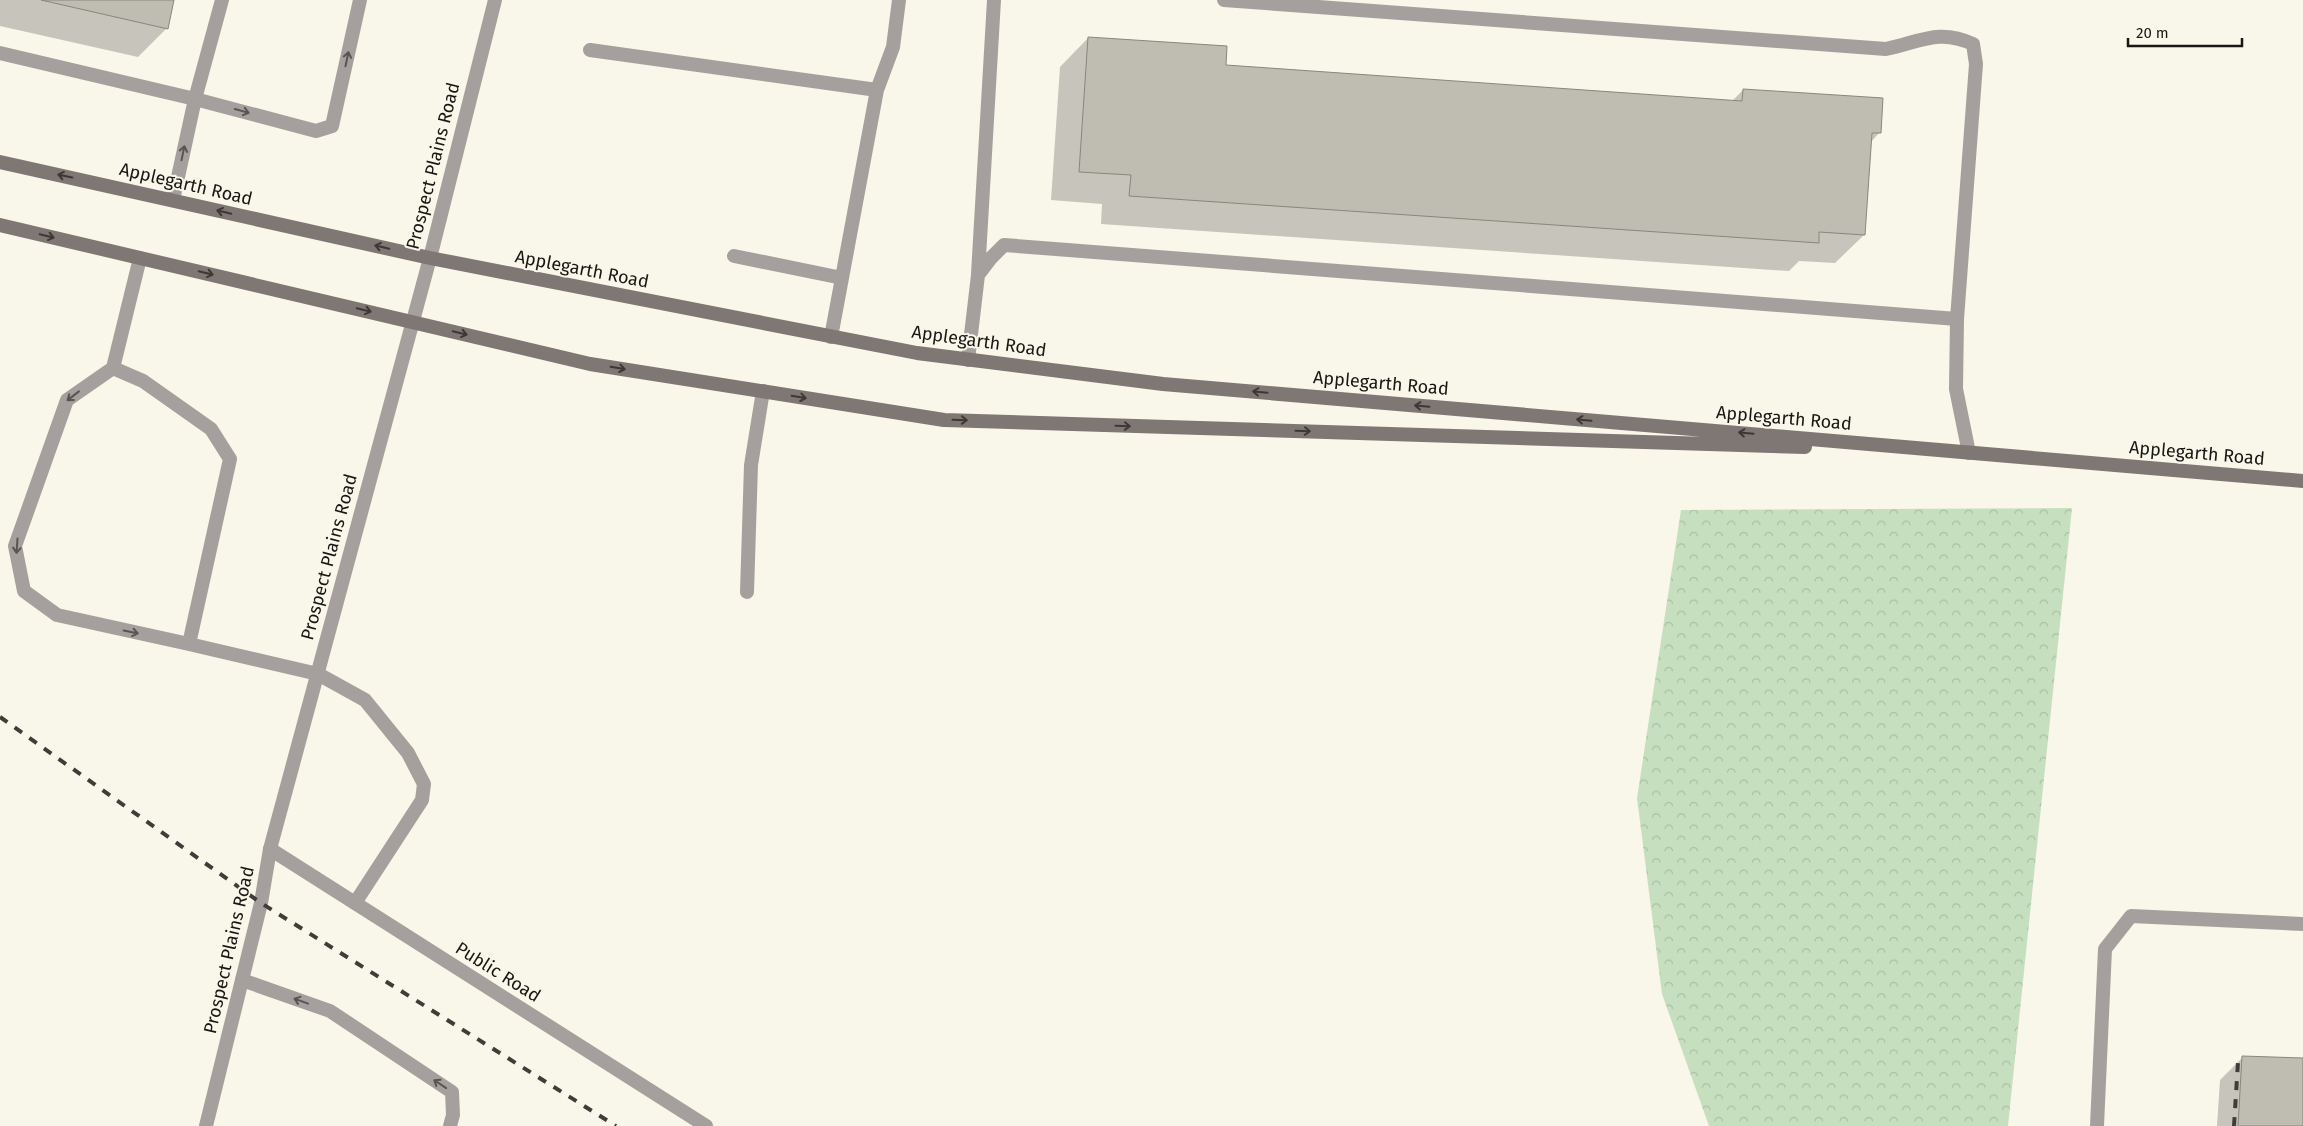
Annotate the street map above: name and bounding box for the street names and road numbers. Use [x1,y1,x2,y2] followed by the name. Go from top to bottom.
[402,80,464,252] street label: Prospect Plains Road
[117,158,255,210] street label: Applegarth Road
[513,245,651,293] street label: Applegarth Road
[910,321,1048,361] street label: Applegarth Road
[1312,366,1450,400] street label: Applegarth Road
[1715,401,1853,435] street label: Applegarth Road
[2128,436,2266,470] street label: Applegarth Road
[296,471,362,643] street label: Prospect Plains Road
[199,864,259,1036] street label: Prospect Plains Road
[451,937,545,1007] street label: Public Road

